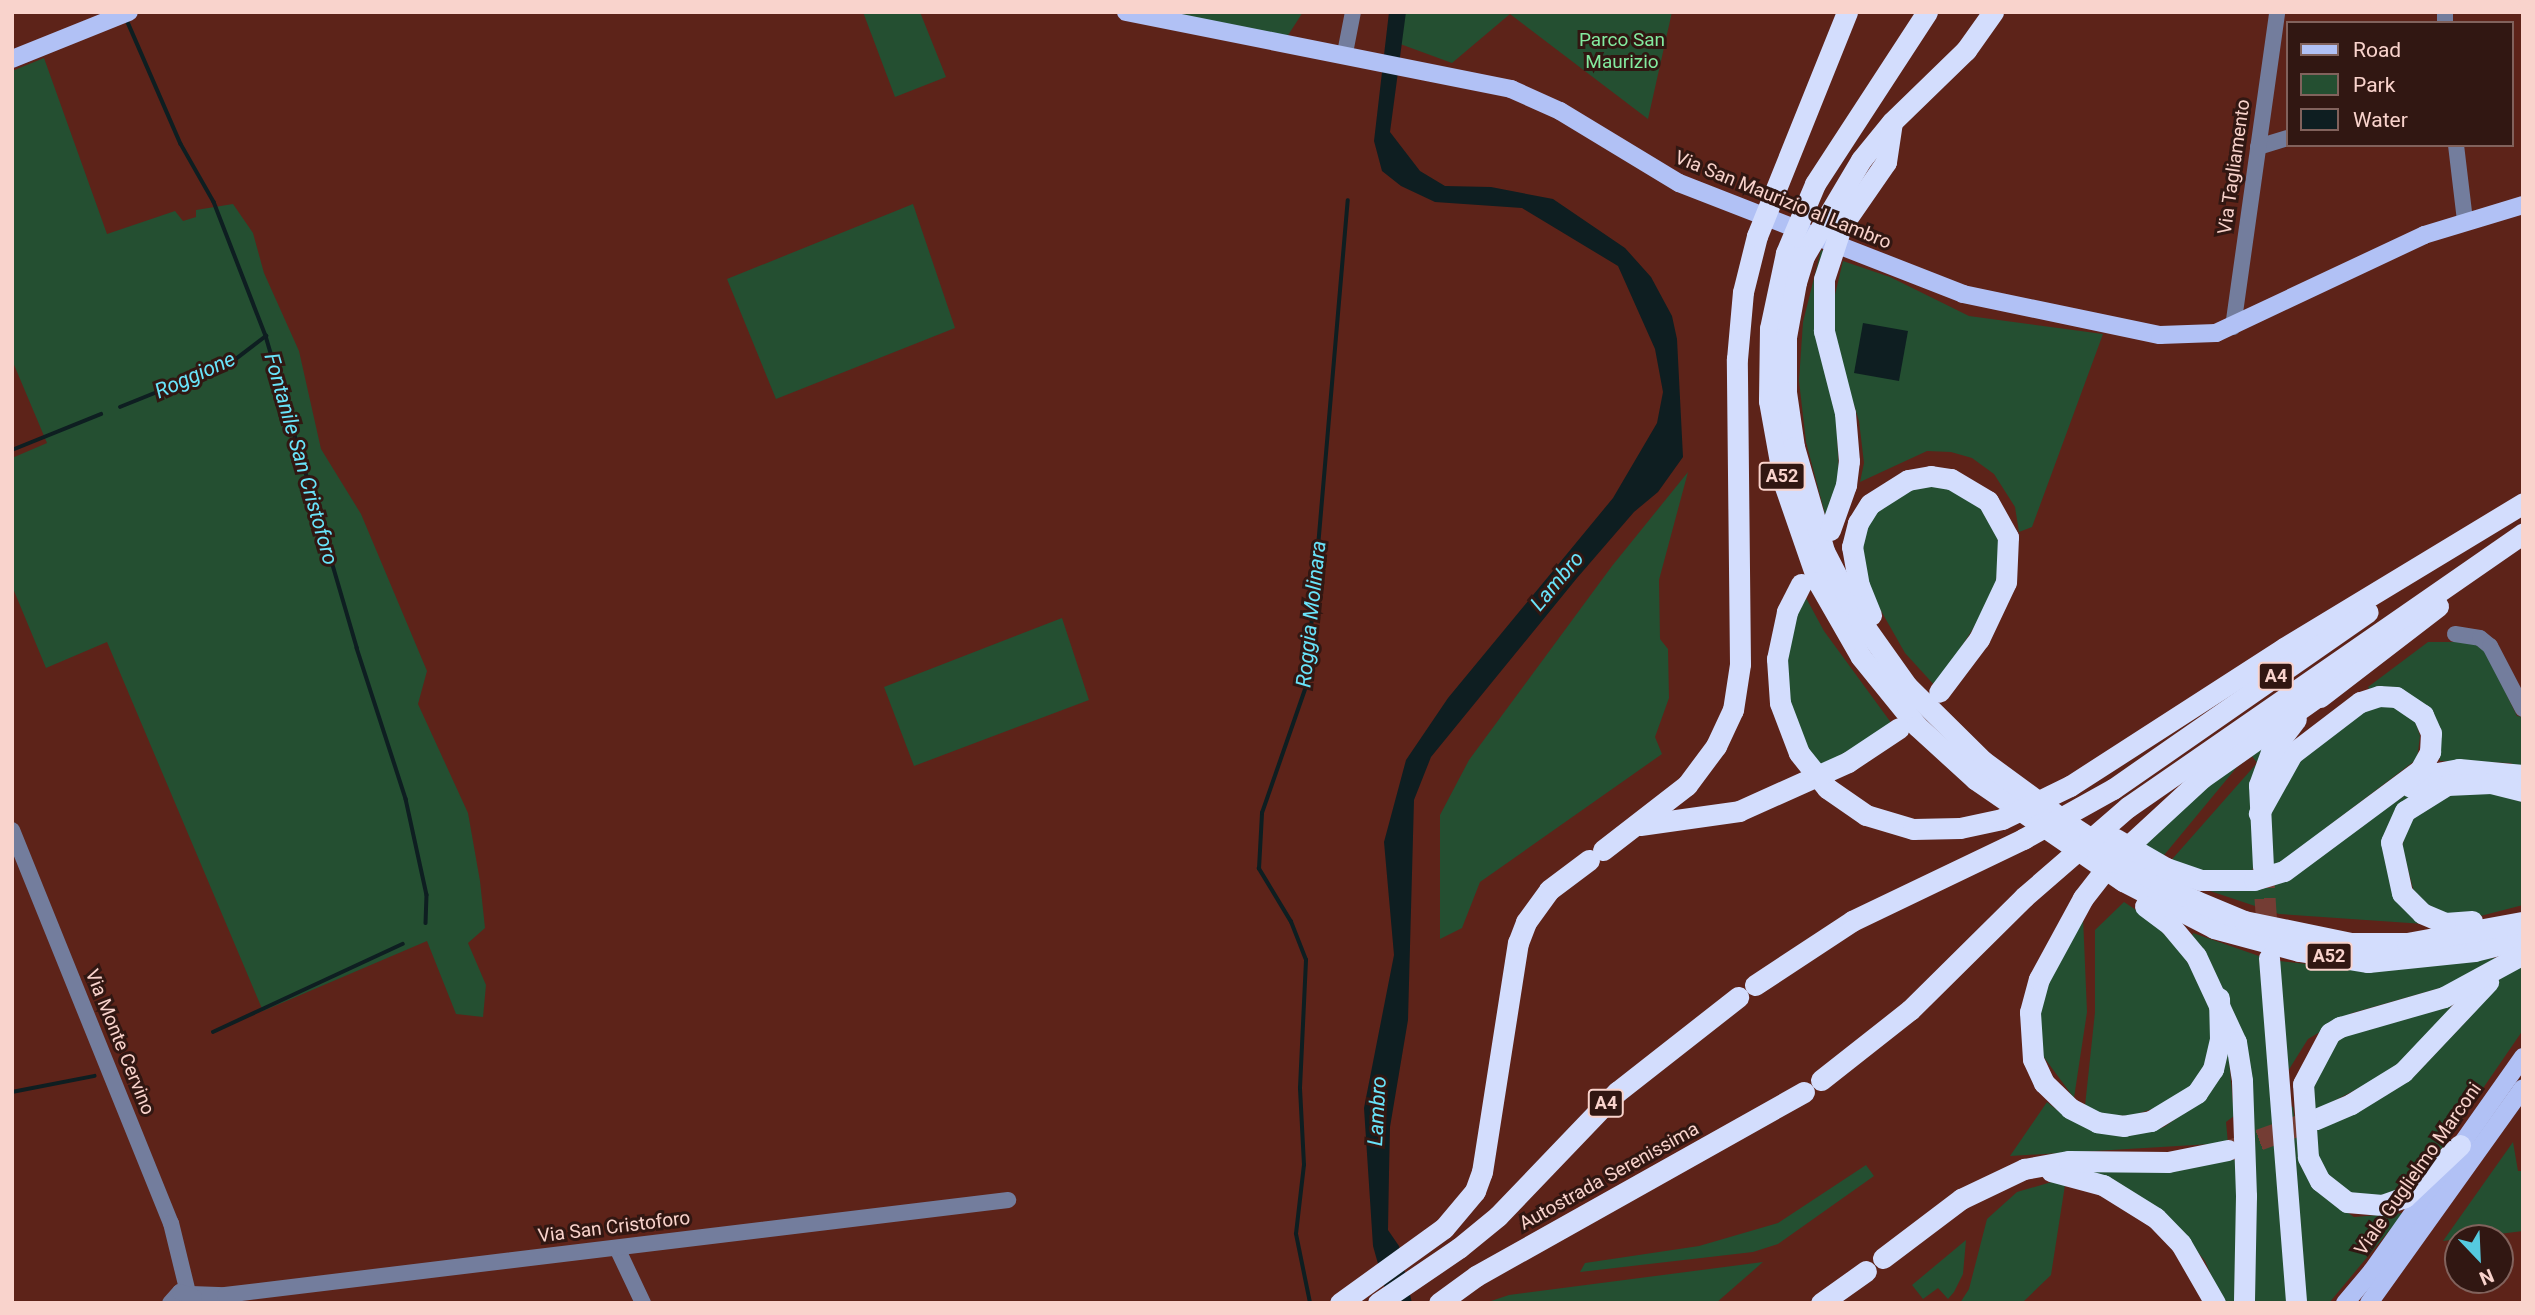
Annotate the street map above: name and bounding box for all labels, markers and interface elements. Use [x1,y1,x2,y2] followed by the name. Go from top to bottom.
[2286,21,2514,147] legend
[1579,29,1665,73] park label: Parco San Maurizio
[2353,38,2401,62] text: Road
[2353,73,2395,97] text: Park
[2213,98,2255,236] street label: Via Tagliamento
[2353,108,2408,132] text: Water
[1672,146,1894,254] street label: Via San Maurizio al Lambro
[151,346,239,404] water label: Roggione
[259,350,343,568] water label: Fontanile San Cristoforo
[1758,462,1806,490] road number: A52
[1291,539,1331,689] water label: Roggia Molinara
[1525,546,1589,616] water label: Lambro
[2257,662,2295,690] road number: A4
[2304,942,2354,971] road number: A52
[80,966,160,1118] street label: Via Monte Cervino
[1363,1076,1391,1146] water label: Lambro
[2350,1078,2486,1260] street label: Viale Guglielmo Marconi
[1587,1088,1625,1118] road number: A4
[1515,1117,1703,1235] street label: Autostrada Serenissima
[537,1206,691,1248] street label: Via San Cristoforo
[2444,1224,2514,1294] north arrow
[2476,1264,2497,1290] text: N

